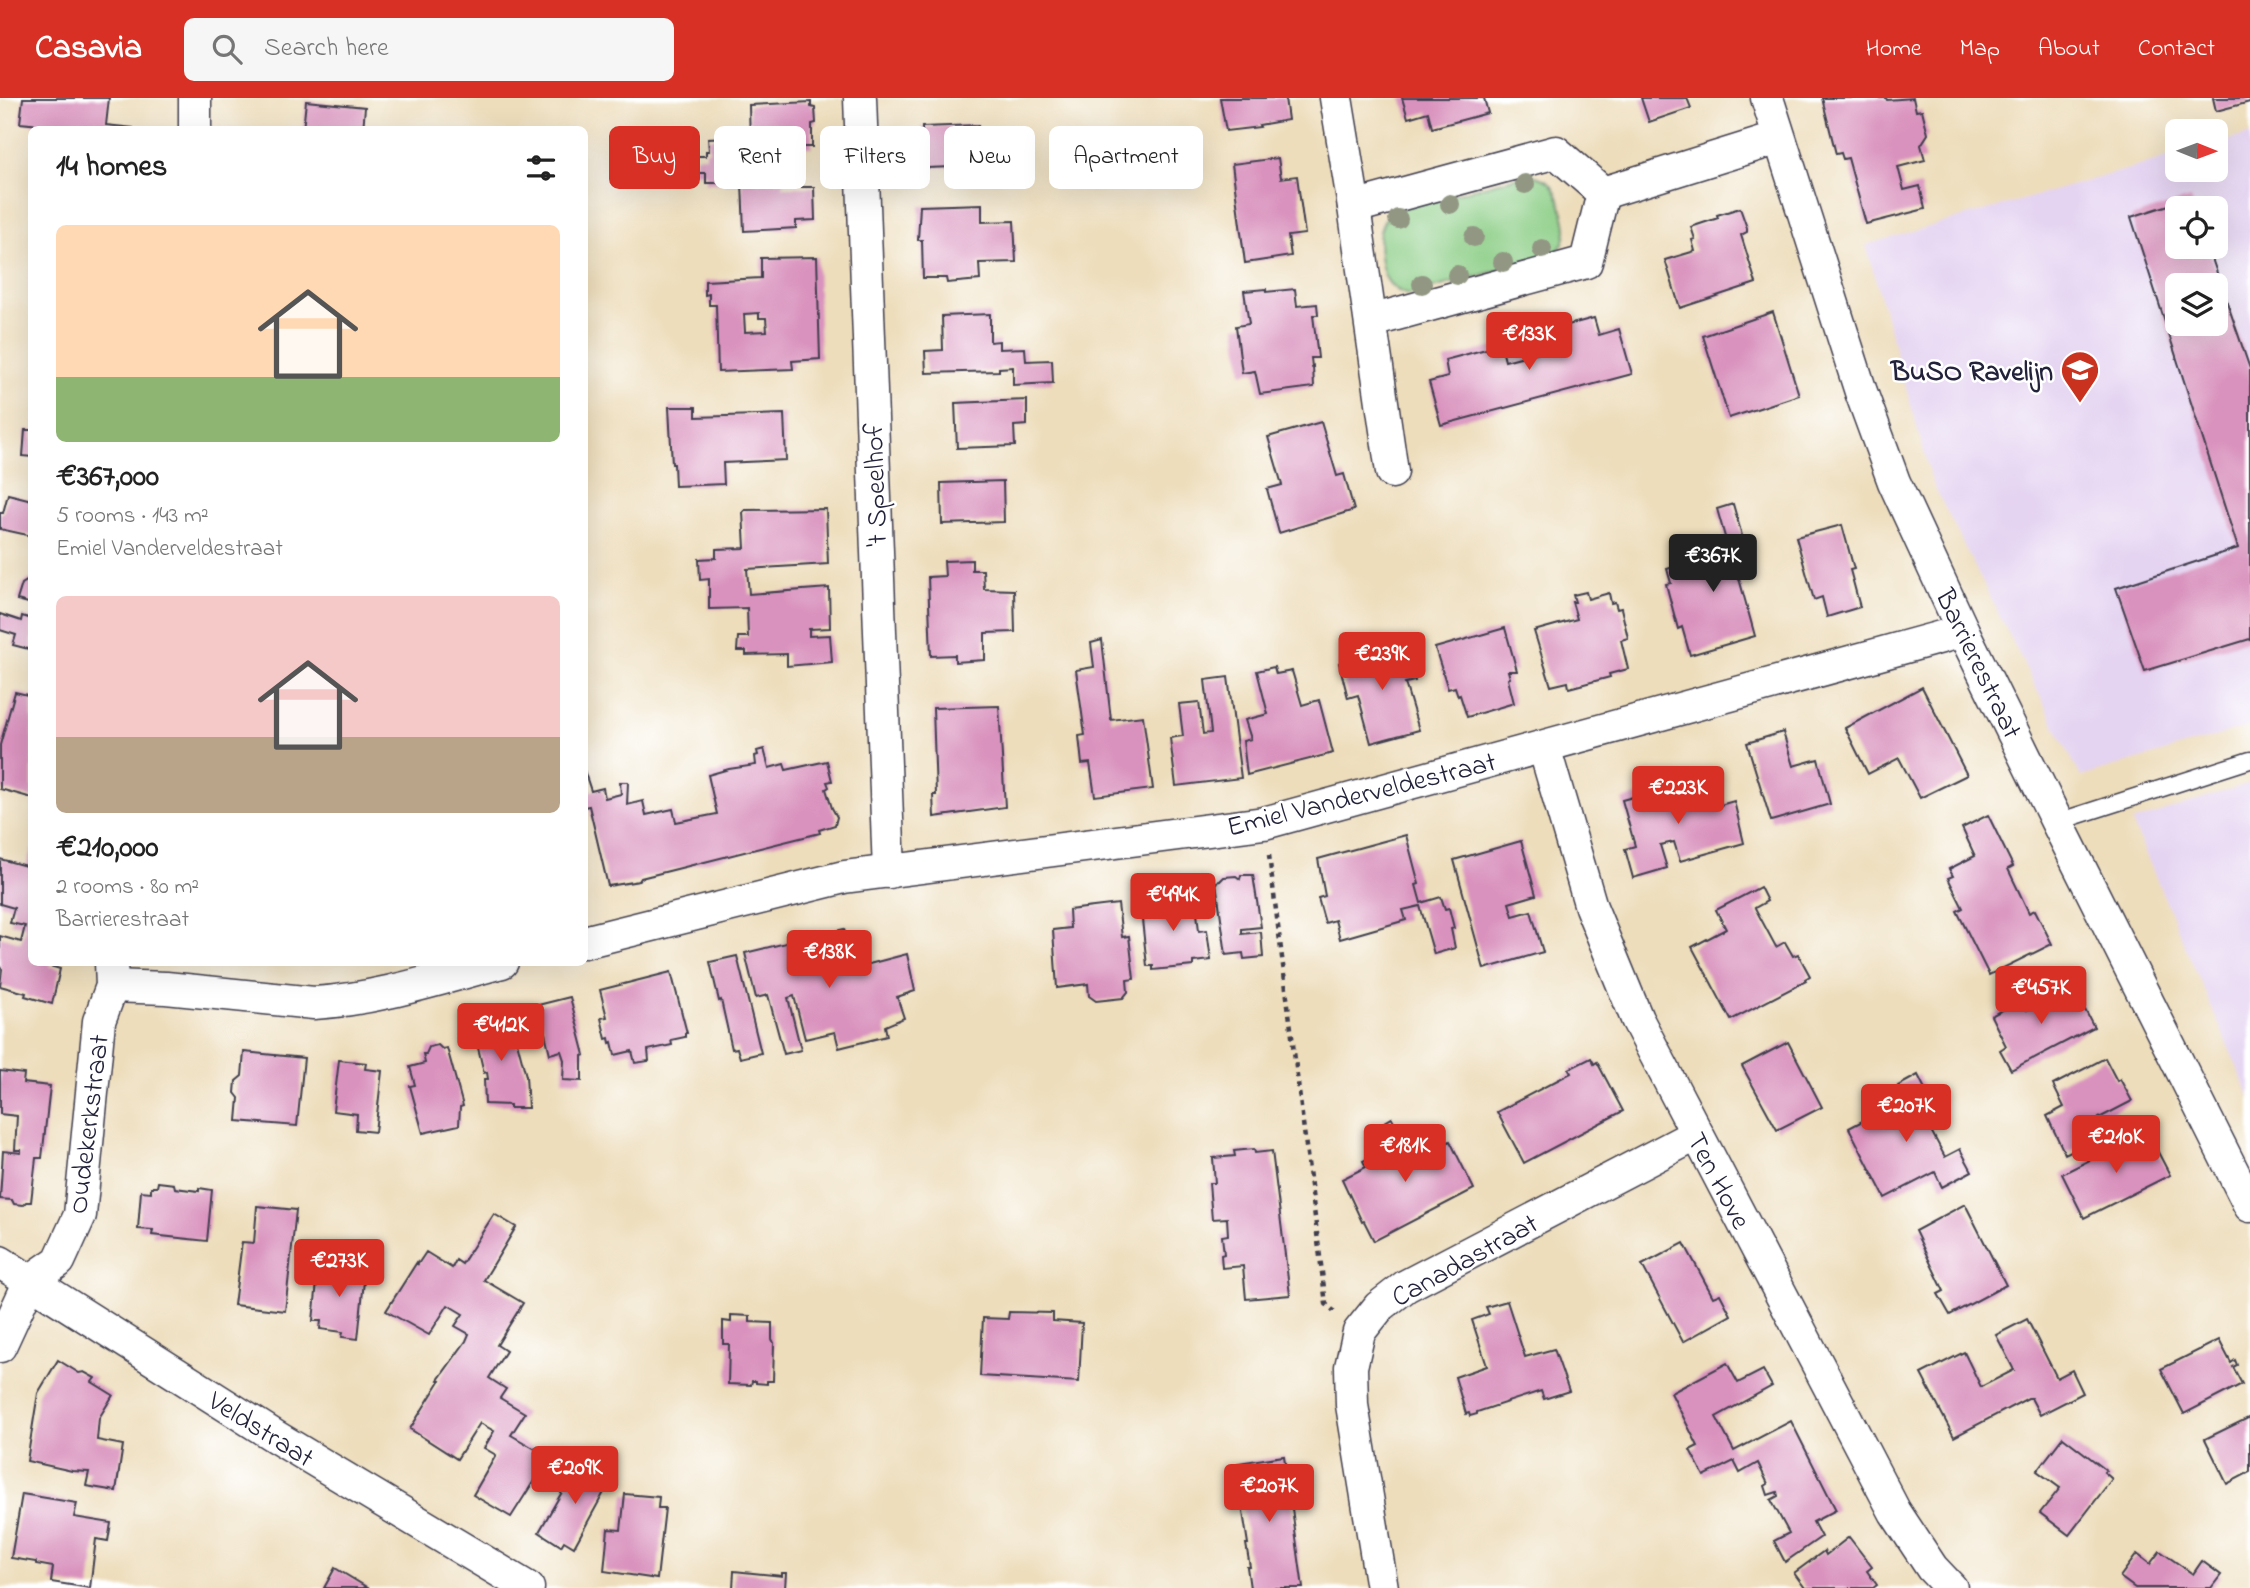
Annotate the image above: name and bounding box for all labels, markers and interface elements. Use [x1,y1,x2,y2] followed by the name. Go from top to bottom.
[184,18,674,81] search box
[35,25,142,73] text: Casavia
[208,30,246,68] icon: search
[264,30,389,68] text: Search here
[1866,32,1922,67] text: Home
[1960,32,2000,67] text: Map
[2038,32,2100,67] text: About
[2138,32,2215,67] text: Contact
[2165,119,2228,182] north arrow
[2165,119,2228,336] map controls
[609,126,700,189] chip: Buy
[714,126,806,189] chip: Rent
[820,126,930,189] chip: Filters
[944,126,1035,189] chip: New
[1049,126,1203,189] chip: Apartment
[56,146,167,190] text: 14 homes
[522,149,560,187] icon: filters
[2165,196,2228,259] button: locate
[245,271,371,397] icon: home
[2165,273,2228,336] button: layers
[1480,313,1578,372] pin: €133K
[1502,318,1556,351] text: €133K
[2059,349,2101,404] school or university icon: BuSO Ravelijn
[1889,353,2053,394] place label: BuSO Ravelijn
[855,423,900,547] street label: 't Speelhof
[56,456,159,500] text: €367,000
[56,500,209,533] text: 5 rooms · 143 m²
[56,533,283,566] text: Emiel Vanderveldestraat
[1664,534,1762,594] pin: €367K
[1685,540,1741,573] text: €367K
[1922,582,2031,746] street label: Barrierestraat
[1333,632,1431,692] pin: €239K
[1354,638,1410,671] text: €239K
[245,642,371,768] icon: home
[1223,743,1501,850] street label: Emiel Vanderveldestraat
[1629,766,1727,826] pin: €223K
[1648,772,1708,805] text: €223K
[56,827,158,871] text: €210,000
[56,871,199,904] text: 2 rooms · 80 m²
[1124,874,1222,933] pin: €494K
[1146,879,1200,912] text: €494K
[56,904,189,937] text: Barrierestraat
[780,930,878,990] pin: €138K
[803,936,855,969] text: €138K
[1992,967,2090,1026] pin: €457K
[2011,972,2071,1005] text: €457K
[452,1004,550,1063] pin: €412K
[473,1009,529,1042] text: €412K
[59,1032,122,1216] street label: Oudekerkstraat
[1857,1084,1955,1144] pin: €207K
[1877,1090,1935,1123] text: €207K
[2067,1116,2165,1175] pin: €210K
[2088,1121,2144,1154] text: €210K
[1356,1124,1454,1184] pin: €181K
[1674,1126,1760,1238] street label: Ten Hove
[1380,1130,1430,1163] text: €181K
[1385,1205,1547,1319] street label: Canadastraat
[290,1240,388,1299] pin: €273K
[310,1245,368,1278] text: €273K
[198,1382,321,1480] street label: Veldstraat
[526,1446,624,1506] pin: €209K
[547,1452,603,1485] text: €209K
[1220,1464,1318,1524] pin: €207K
[1240,1470,1298,1503] text: €207K

